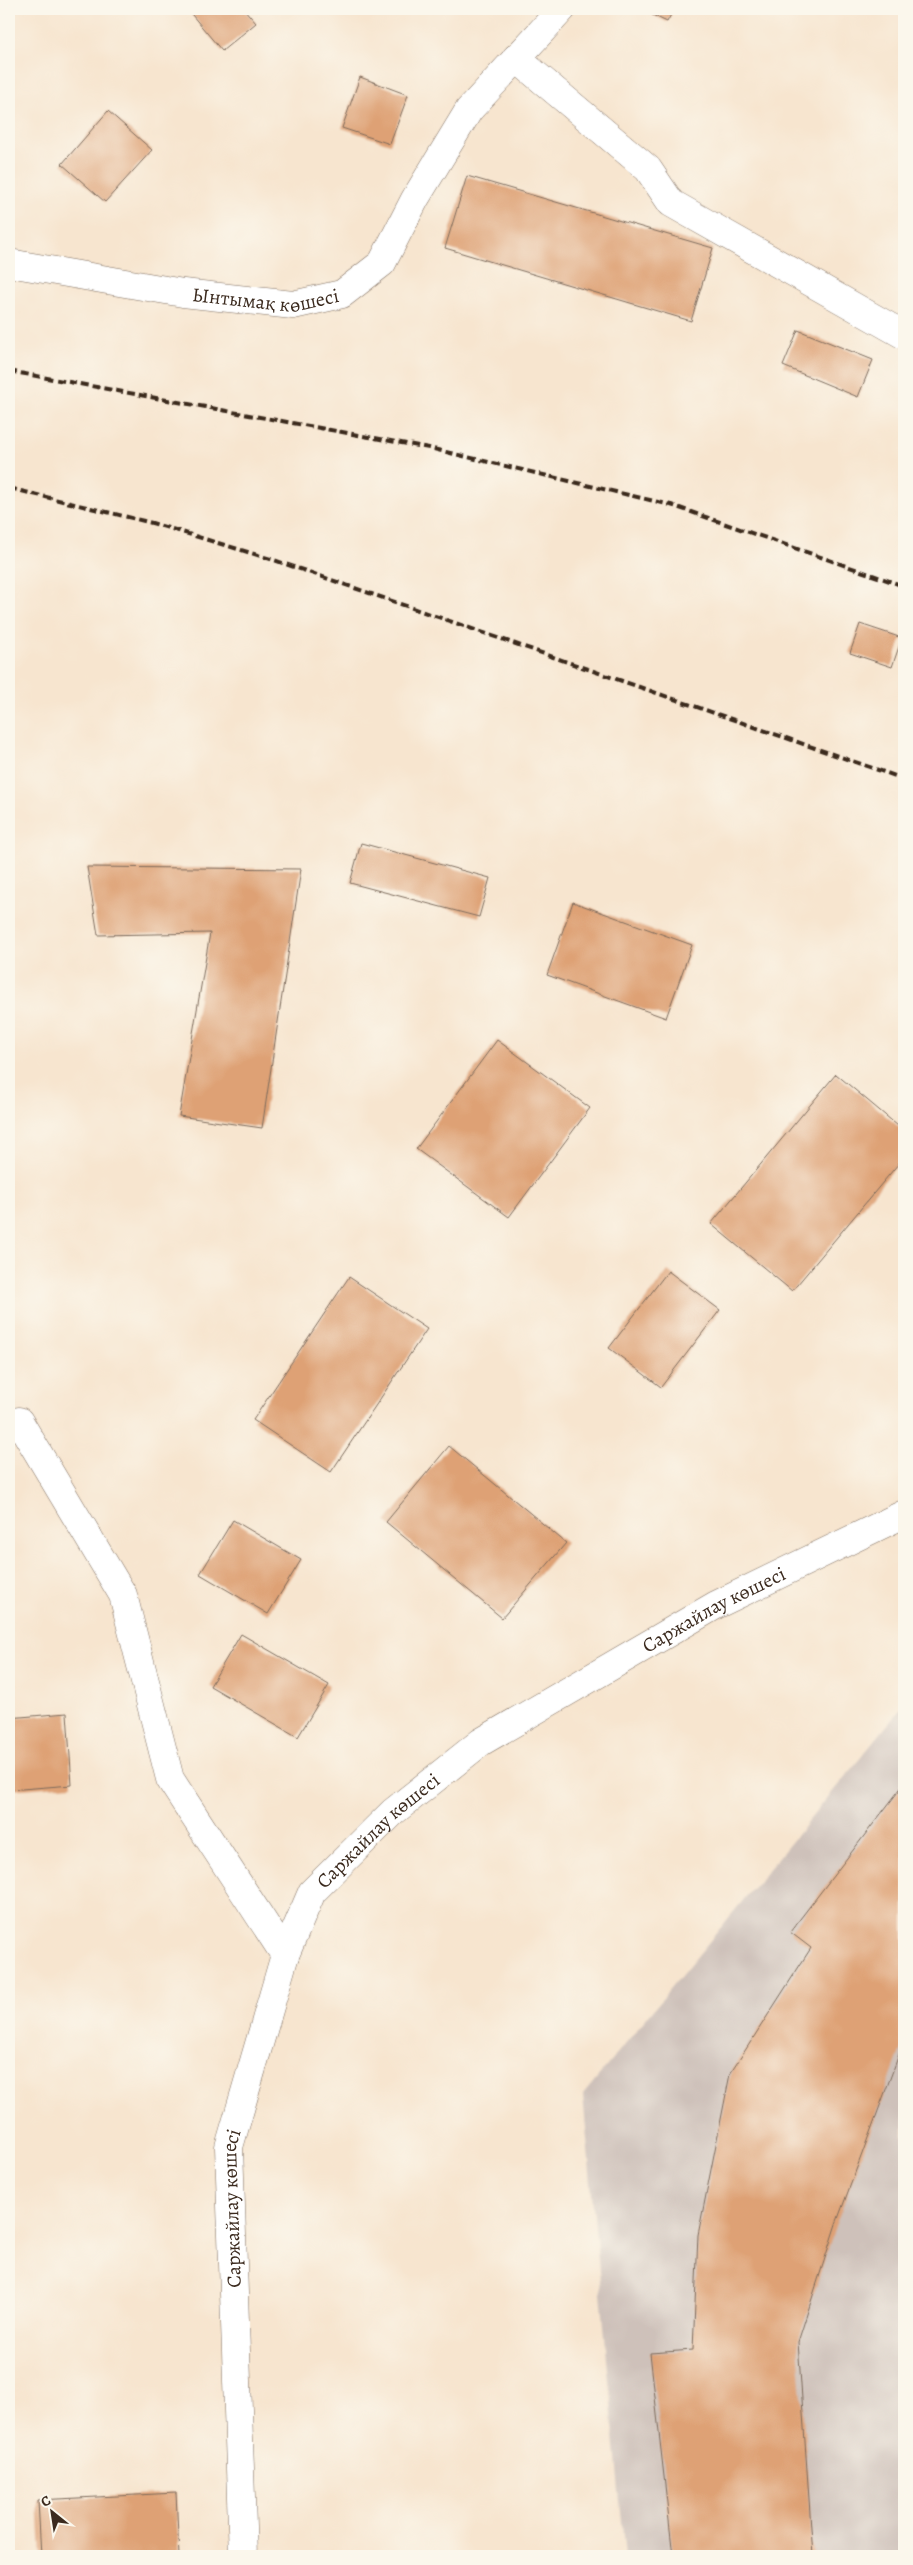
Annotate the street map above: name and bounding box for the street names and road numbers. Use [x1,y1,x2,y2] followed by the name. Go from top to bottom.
[191,281,342,319] street label: Ынтымақ көшесі
[637,1560,790,1659] street label: Саржайлау көшесі
[310,1767,446,1895] street label: Саржайлау көшесі
[216,2126,248,2288] street label: Саржайлау көшесі

